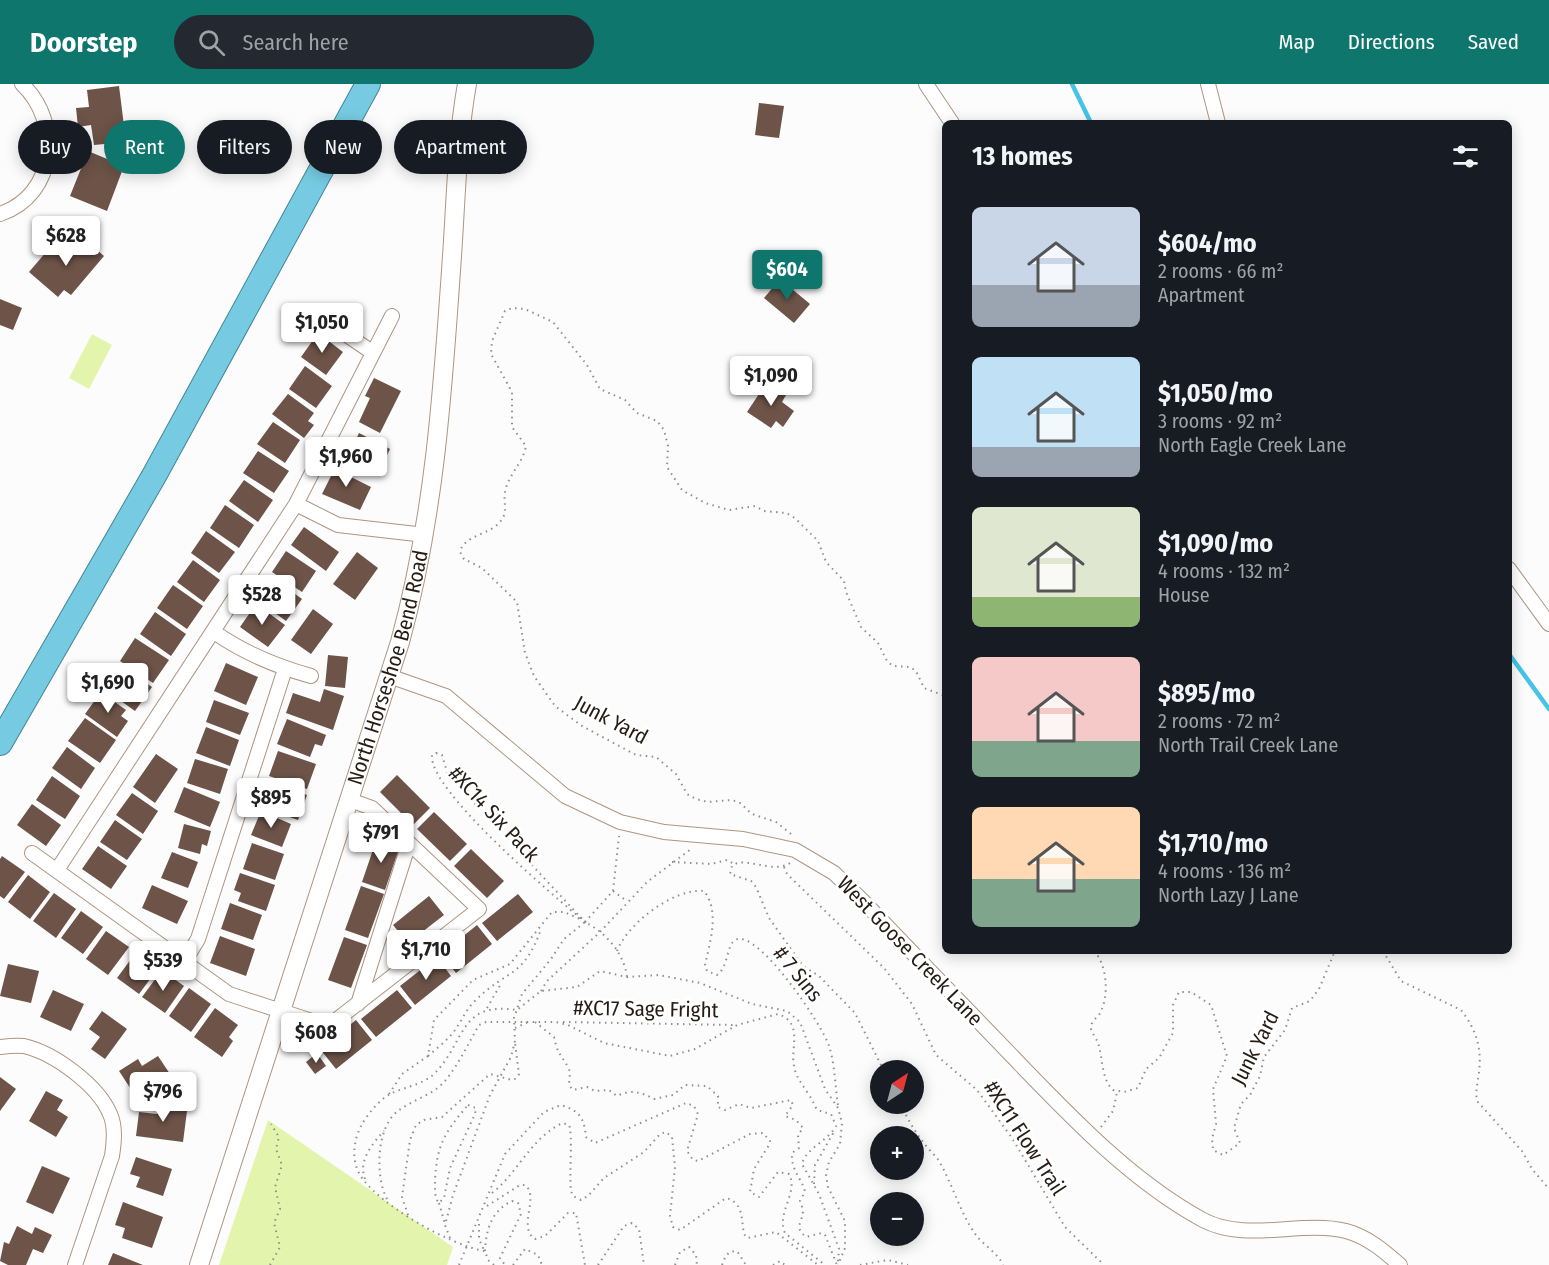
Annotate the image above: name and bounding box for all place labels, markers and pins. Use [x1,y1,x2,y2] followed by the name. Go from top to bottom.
[30,216,102,267] pin: $628
[751,250,823,301] pin: $604
[273,303,371,354] pin: $1,050
[722,356,820,407] pin: $1,090
[297,437,395,488] pin: $1,960
[226,575,298,626] pin: $528
[59,663,157,714] pin: $1,690
[235,778,307,829] pin: $895
[345,813,417,864] pin: $791
[377,930,475,981] pin: $1,710
[127,941,199,992] pin: $539
[280,1013,352,1064] pin: $608
[127,1072,199,1123] pin: $796

